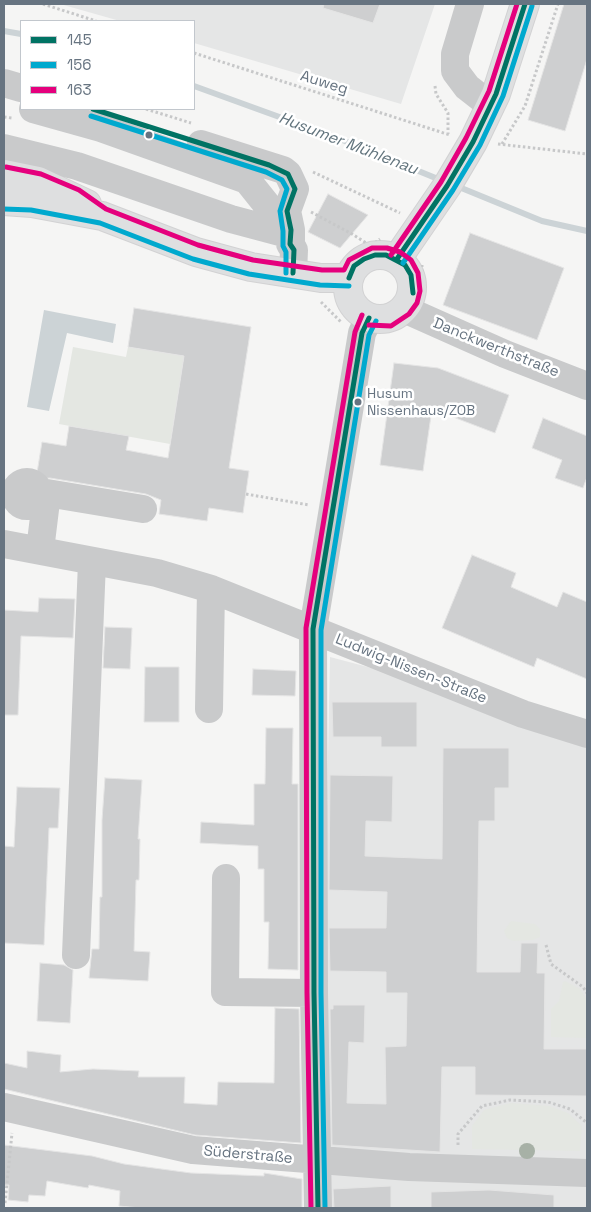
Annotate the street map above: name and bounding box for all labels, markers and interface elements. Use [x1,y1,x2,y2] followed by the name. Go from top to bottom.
[20,20,195,110] legend
[67,30,92,49] text: 145
[67,55,91,74] text: 156
[298,67,350,99] street label: Auweg
[67,80,92,99] text: 163
[276,109,420,179] water label: Husumer Mühlenau
[144,130,154,140] unlabelled marker
[430,315,562,381] street label: Danckwerthstraße
[367,386,475,418] place label: Husum Nissenhaus/ZOB
[353,397,363,407] marker: Husum Nissenhaus/ZOB
[333,630,489,708] street label: Ludwig-Nissen-Straße
[203,1142,293,1168] street label: Süderstraße

